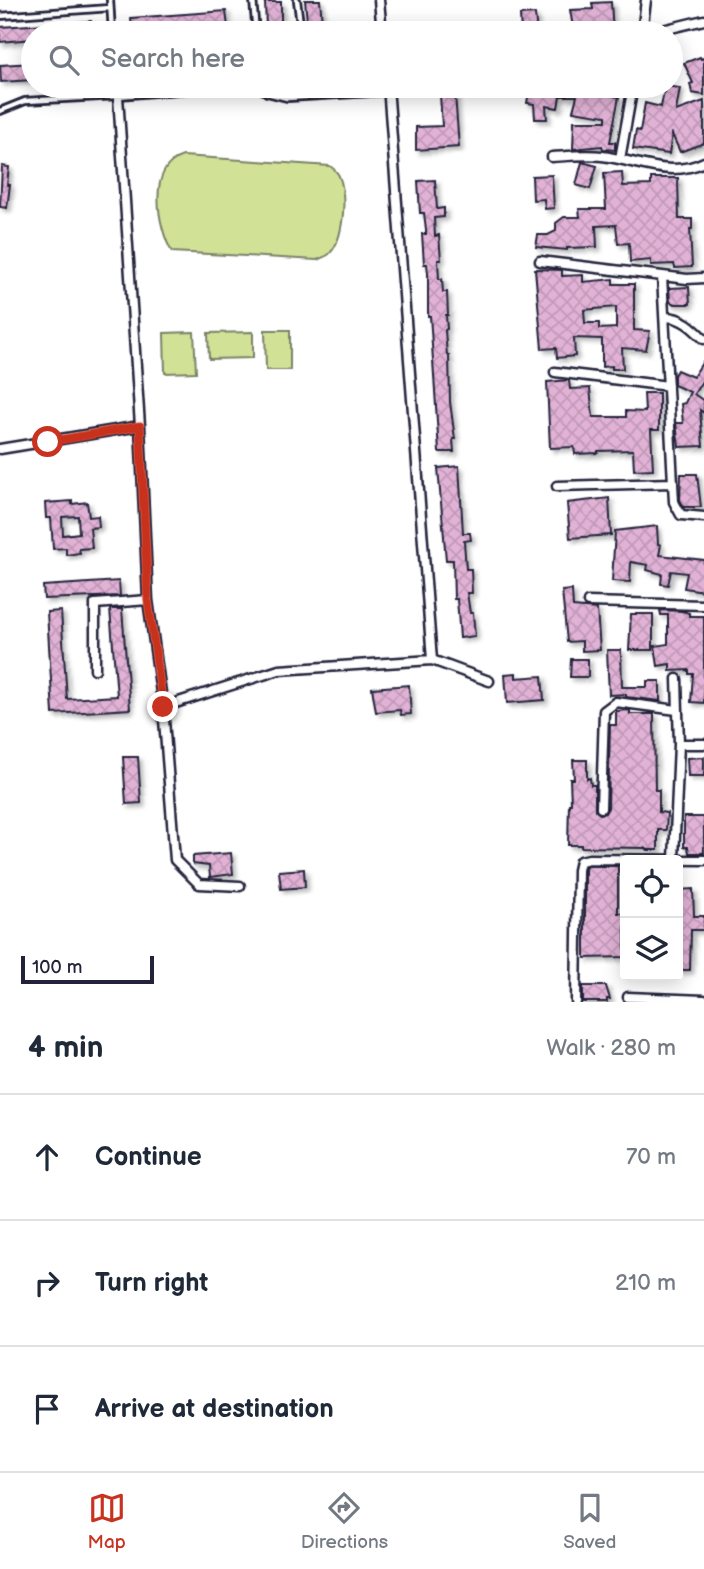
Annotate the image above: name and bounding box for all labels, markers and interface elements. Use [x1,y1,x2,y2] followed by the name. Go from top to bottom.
[21,21,683,98] search box
[45,41,83,79] icon: search
[101,44,245,75] text: Search here
[32,426,63,457] route start
[147,691,178,722] route end
[620,855,683,981] map controls
[620,855,683,918] button: locate
[620,918,683,981] button: layers
[21,953,154,985] scale bar
[32,956,83,979] text: 100 m
[28,1030,103,1066] text: 4 min
[546,1034,676,1062] text: Walk · 280 m
[28,1138,66,1176] icon: ahead
[95,1142,202,1173] text: Continue
[626,1143,676,1171] text: 70 m
[28,1264,66,1302] icon: right
[95,1268,208,1299] text: Turn right
[615,1269,676,1297] text: 210 m
[28,1390,66,1428] icon: arrive
[95,1394,334,1425] text: Arrive at destination
[88,1489,126,1554] tab: Map
[301,1489,388,1554] tab: Directions
[563,1489,616,1554] tab: Saved

